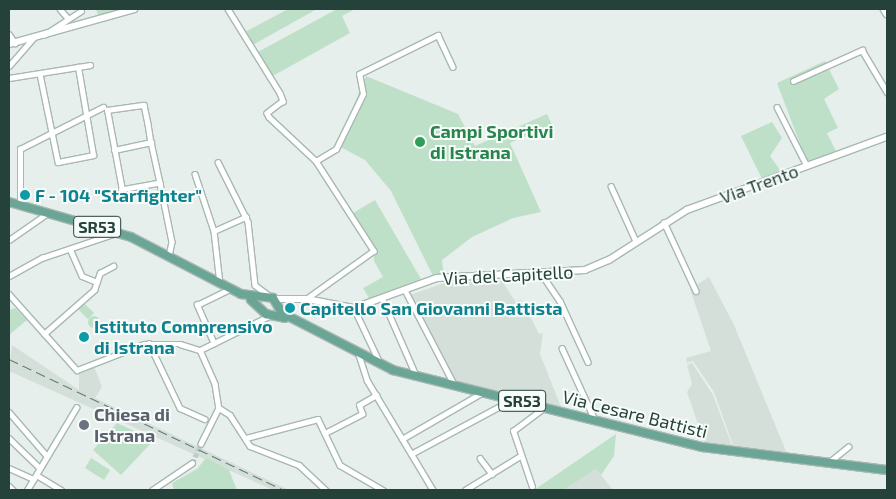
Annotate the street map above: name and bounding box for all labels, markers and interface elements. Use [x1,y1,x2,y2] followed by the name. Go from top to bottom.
[430,121,554,163] place label: Campi Sportivi di Istrana
[414,136,426,148] marker: Campi Sportivi di Istrana
[717,160,801,208] street label: Via Trento
[35,184,202,206] place label: F - 104 "Starfighter"
[19,189,31,201] marker: F - 104 "Starfighter"
[72,213,122,240] road number: SR53
[442,261,574,289] street label: Via del Capitello
[300,297,563,319] place label: Capitello San Giovanni Battista
[284,302,296,314] marker: Capitello San Giovanni Battista
[94,316,273,358] place label: Istituto Comprensivo di Istrana
[78,331,90,343] marker: Istituto Comprensivo di Istrana
[560,386,710,442] street label: Via Cesare Battisti
[497,388,547,414] road number: SR53
[94,404,170,446] place label: Chiesa di Istrana
[78,419,90,431] marker: Chiesa di Istrana

